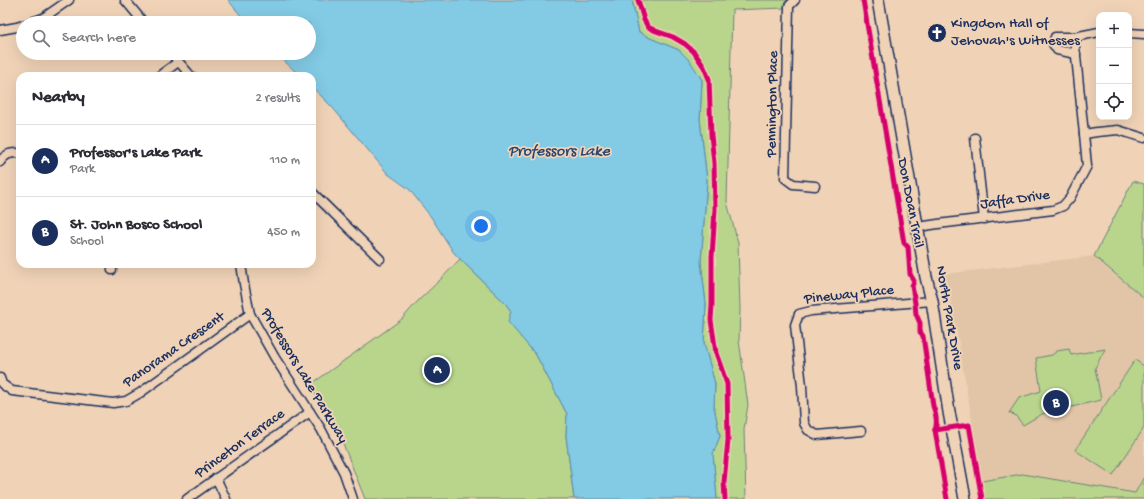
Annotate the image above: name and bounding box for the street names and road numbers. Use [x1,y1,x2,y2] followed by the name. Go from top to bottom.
[763,50,783,158] street label: Pennington Place
[892,156,927,249] street label: Don Doan Trail
[979,186,1051,214] street label: Jaffa Drive
[931,265,967,372] street label: North Park Drive
[802,281,895,309] street label: Pineway Place
[256,304,352,447] street label: Professors Lake Parkway
[119,307,230,392] street label: Panorama Crescent
[191,405,289,483] street label: Princeton Terrace

